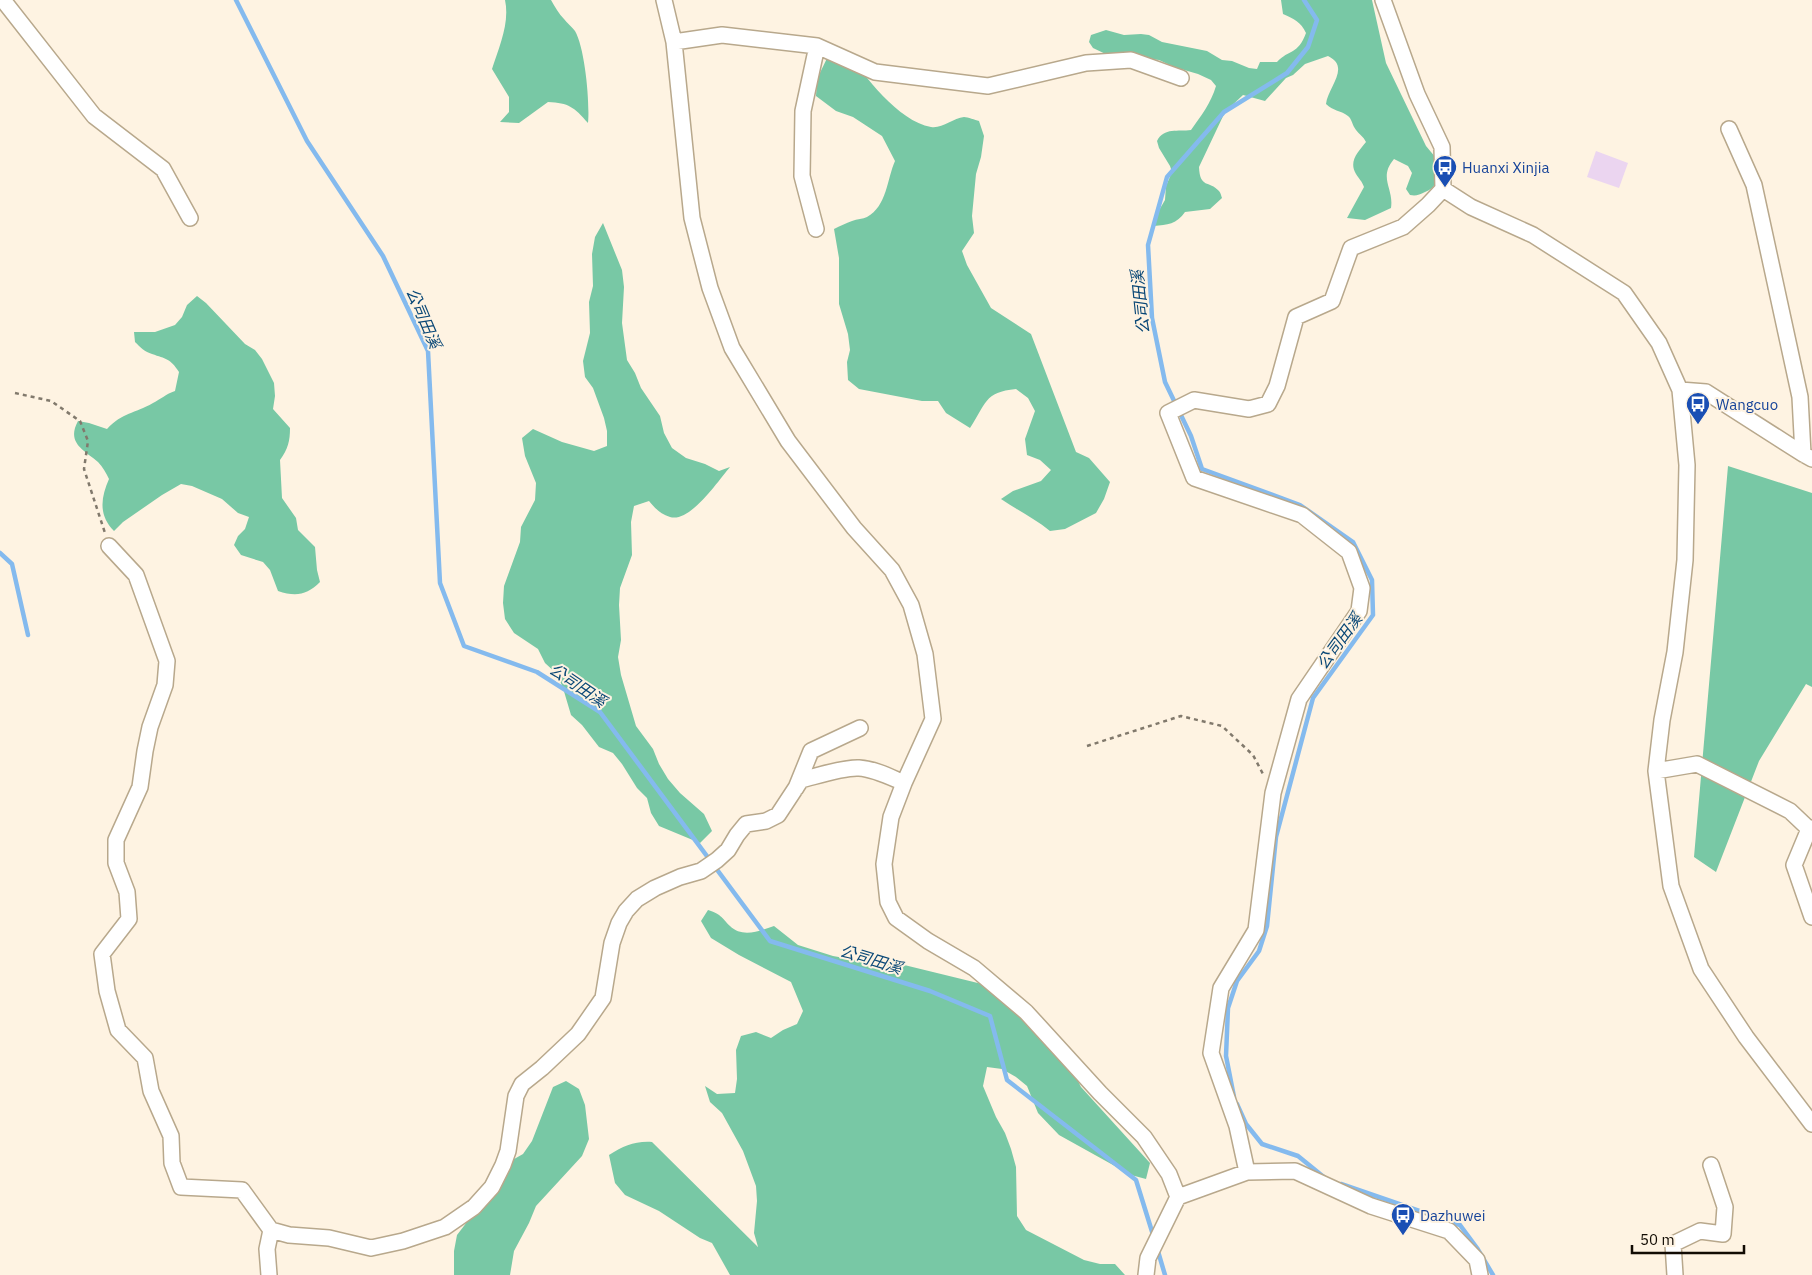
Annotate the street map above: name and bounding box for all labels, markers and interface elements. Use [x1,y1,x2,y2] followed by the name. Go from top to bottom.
[1432,154,1458,188] bus stop icon: Huanxi Xinjia
[1462,158,1550,177] place label: Huanxi Xinjia
[1127,267,1153,335] water label: 公司田溪
[402,285,446,353] water label: 公司田溪
[1685,391,1711,425] bus stop icon: Wangcuo
[1716,395,1778,414] place label: Wangcuo
[1312,608,1367,673] water label: 公司田溪
[546,659,612,712] water label: 公司田溪
[837,940,906,979] water label: 公司田溪
[1390,1202,1416,1236] bus stop icon: Dazhuwei
[1420,1206,1486,1225] place label: Dazhuwei
[1632,1222,1744,1254] scale bar
[1640,1230,1675,1249] text: 50 m

